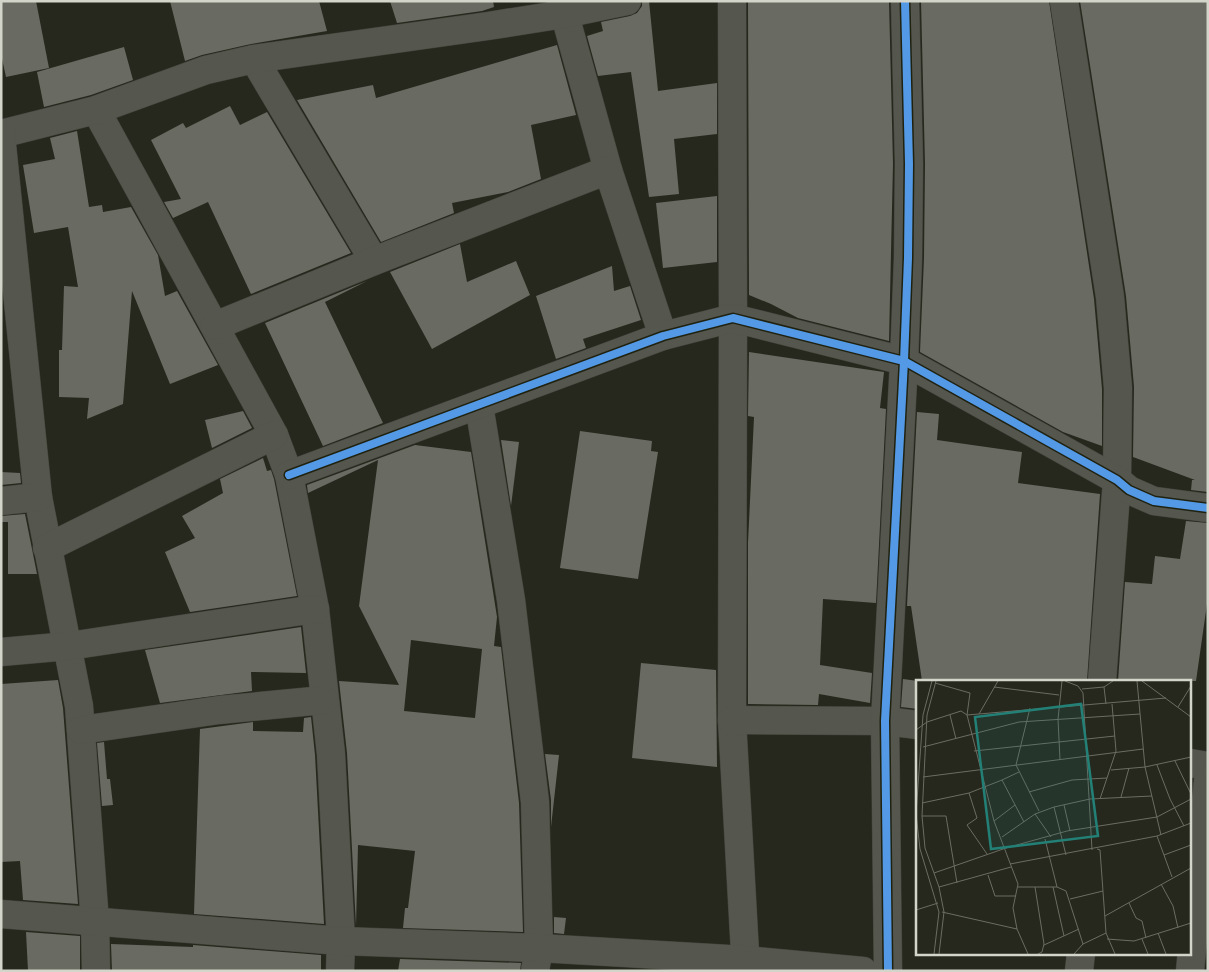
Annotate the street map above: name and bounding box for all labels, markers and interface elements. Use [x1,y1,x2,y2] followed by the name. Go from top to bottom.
[916,680,1192,954] inset map

